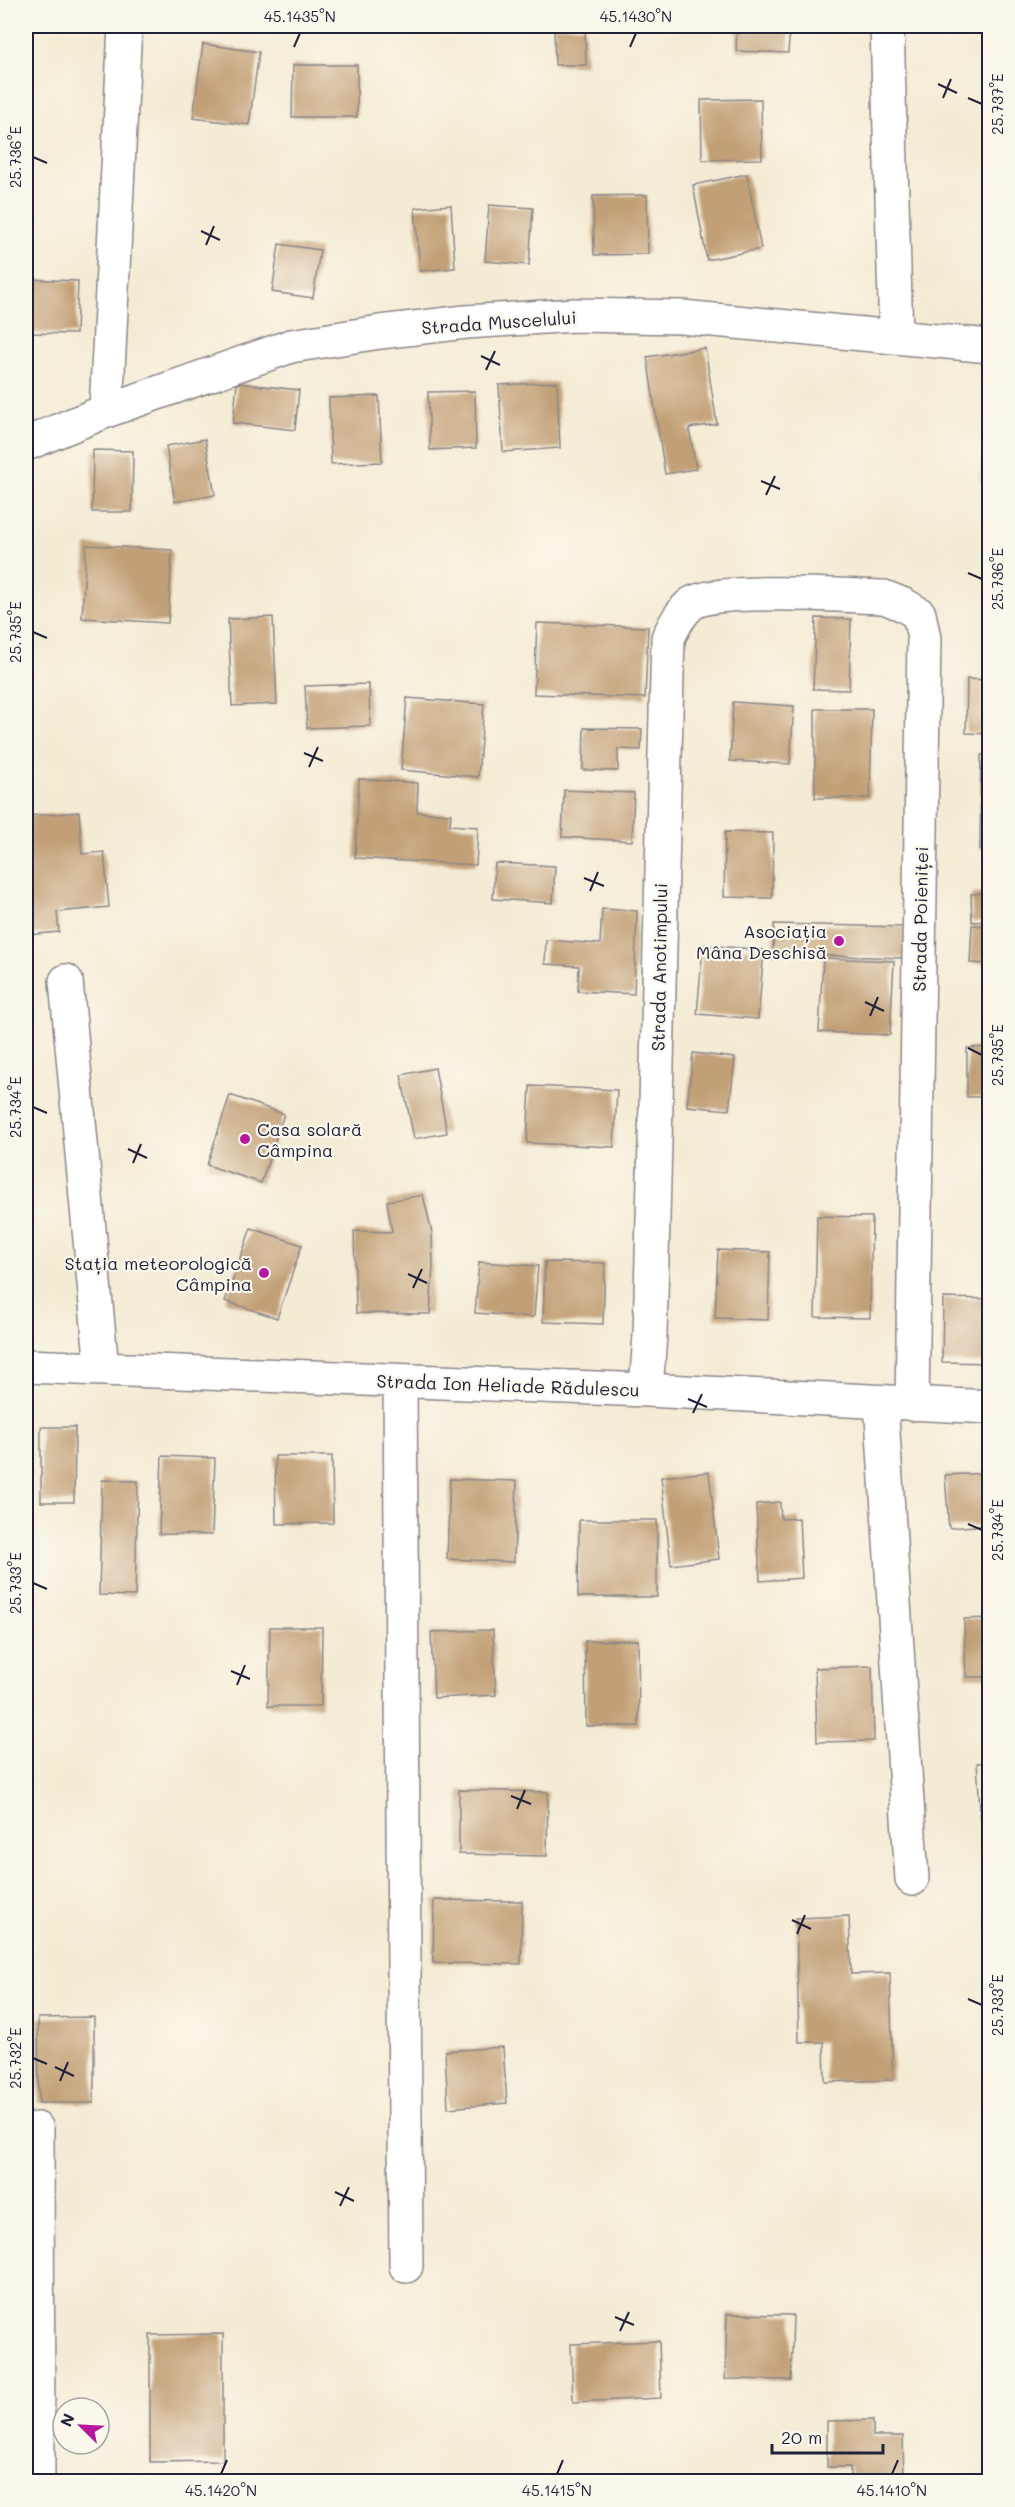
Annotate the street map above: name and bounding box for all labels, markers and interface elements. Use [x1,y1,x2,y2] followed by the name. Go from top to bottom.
[264,6,336,26] text: 45.1435°N
[600,6,672,26] text: 45.1430°N
[987,73,1007,135] text: 25.737°E
[5,126,25,188] text: 25.736°E
[421,305,577,339] street label: Strada Muscelului
[987,548,1007,610] text: 25.736°E
[5,601,25,663] text: 25.735°E
[907,846,933,992] street label: Strada Poieniței
[646,883,672,1051] street label: Strada Anotimpului
[696,919,827,964] place label: Asociația Mâna Deschisă
[832,934,846,948] marker: Asociația Mâna Deschisă
[987,1024,1007,1086] text: 25.735°E
[5,1076,25,1138] text: 25.734°E
[257,1117,362,1162] place label: Casa solară Câmpina
[238,1132,252,1146] marker: Casa solară Câmpina
[64,1251,252,1296] place label: Stația meteorologică Câmpina
[257,1266,271,1280] marker: Stația meteorologică Câmpina
[376,1368,640,1402] street label: Strada Ion Heliade Rădulescu
[987,1499,1007,1561] text: 25.734°E
[5,1552,25,1614] text: 25.733°E
[987,1974,1007,2036] text: 25.733°E
[5,2027,25,2089] text: 25.732°E
[51,2396,111,2456] north arrow
[55,2410,79,2430] text: N
[772,2417,883,2455] scale bar
[781,2425,822,2449] text: 20 m
[185,2480,257,2500] text: 45.1420°N
[522,2480,592,2500] text: 45.1415°N
[857,2480,927,2500] text: 45.1410°N

